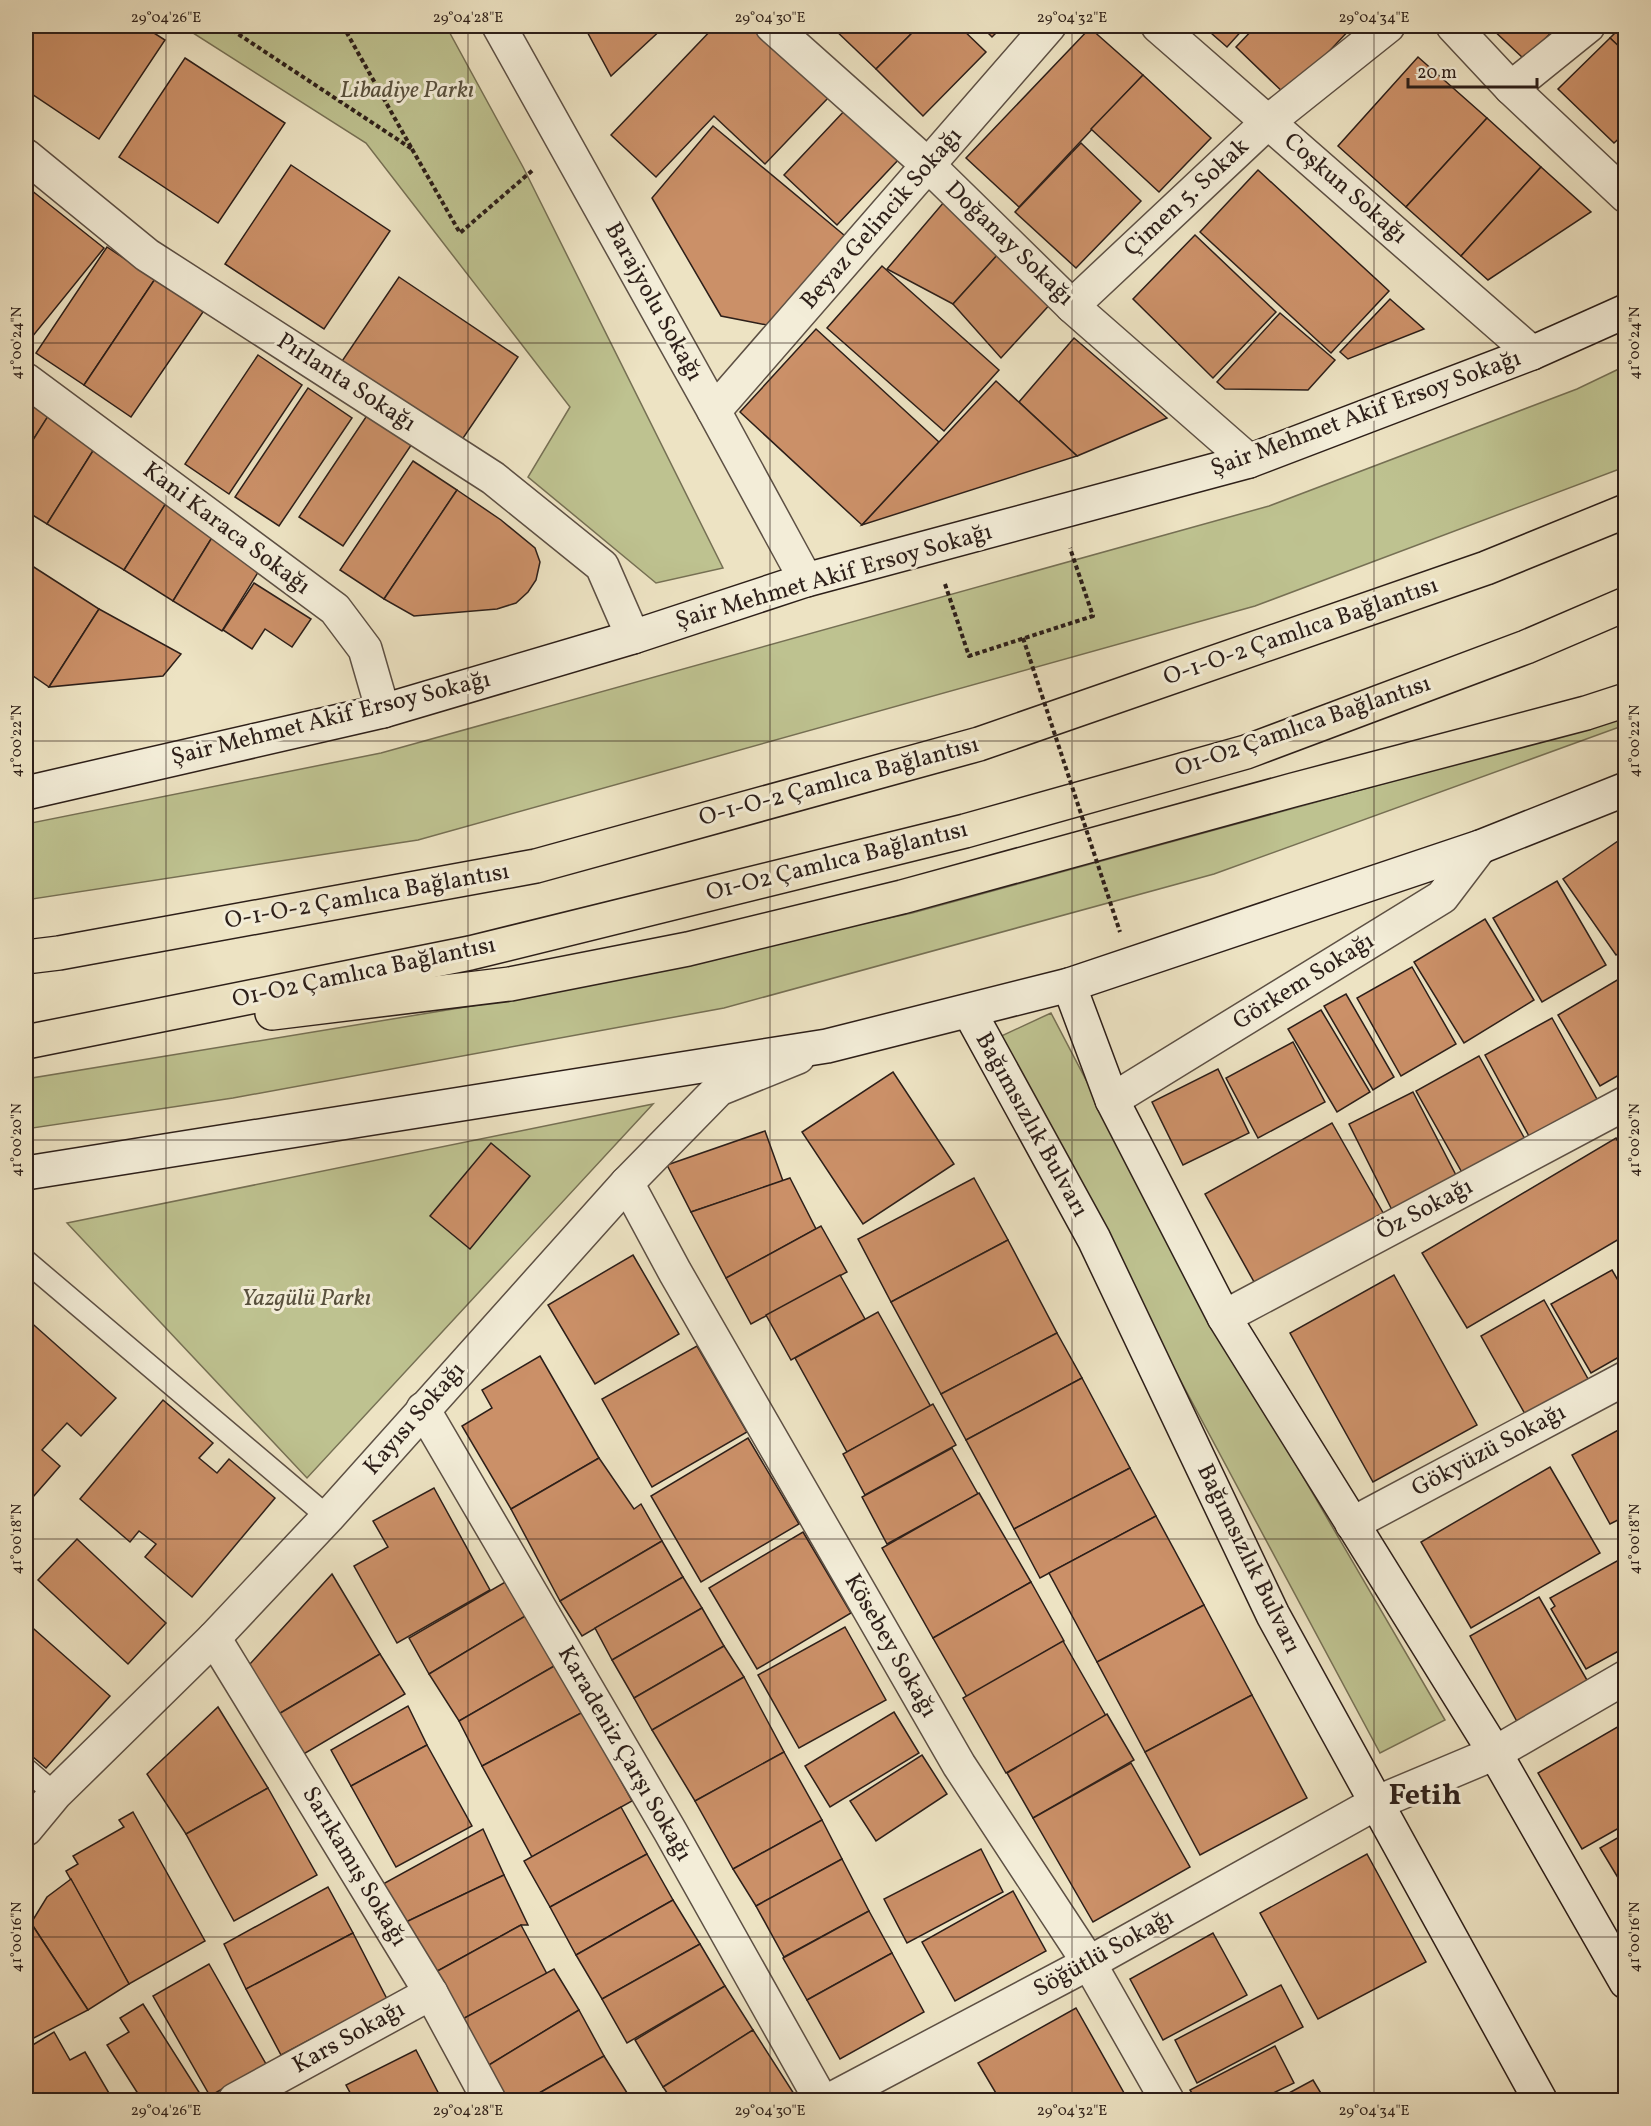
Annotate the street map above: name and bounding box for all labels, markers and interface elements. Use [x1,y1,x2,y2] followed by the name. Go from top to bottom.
[131,8,201,29] text: 29°04'26"E
[433,8,503,29] text: 29°04'28"E
[734,8,806,29] text: 29°04'30"E
[1037,8,1107,29] text: 29°04'32"E
[1338,8,1410,29] text: 29°04'34"E
[1408,51,1537,89] scale bar
[1417,61,1457,86] text: 20 m
[340,74,474,108] park label: Libadiye Parkı
[793,120,971,318] street label: Beyaz Gelincik Sokağı
[1275,125,1415,253] street label: Coşkun Sokağı
[1117,131,1257,265] street label: Çimen 5. Sokak
[937,174,1081,314] street label: Doğanay Sokağı
[595,216,711,388] street label: Barajyolu Sokağı
[7,306,28,380] text: 41°00'24"N
[1625,306,1646,380] text: 41°00'24"N
[270,325,422,441] street label: Pırlanta Sokağı
[1206,342,1526,486] street label: Şair Mehmet Akif Ersoy Sokağı
[135,454,317,604] street label: Kani Karaca Sokağı
[672,515,996,639] street label: Şair Mehmet Akif Ersoy Sokağı
[1159,569,1443,695] street label: O-1-O-2 Çamlıca Bağlantısı
[168,663,494,775] street label: Şair Mehmet Akif Ersoy Sokağı
[1171,667,1435,787] street label: O1-O2 Çamlıca Bağlantısı
[7,704,28,778] text: 41°00'22"N
[1625,704,1646,778] text: 41°00'22"N
[695,728,983,836] street label: O-1-O-2 Çamlıca Bağlantısı
[703,813,971,911] street label: O1-O2 Çamlıca Bağlantısı
[222,855,512,939] street label: O-1-O-2 Çamlıca Bağlantısı
[1227,925,1381,1039] street label: Görkem Sokağı
[229,928,499,1018] street label: O1-O2 Çamlıca Bağlantısı
[966,1026,1096,1224] street label: Bağımsızlık Bulvarı
[7,1103,28,1177] text: 41°00'20"N
[1625,1103,1646,1177] text: 41°00'20"N
[1371,1170,1479,1250] street label: Öz Sokağı
[241,1282,371,1316] park label: Yazgülü Parkı
[356,1355,474,1483] street label: Kayısı Sokağı
[1406,1396,1572,1506] street label: Gökyüzü Sokağı
[1187,1459,1309,1659] street label: Bağımsızlık Bulvarı
[7,1504,28,1574] text: 41°00'18"N
[1625,1504,1646,1574] text: 41°00'18"N
[835,1568,945,1724] street label: Kösebey Sokağı
[548,1640,700,1868] street label: Karadeniz Çarşı Sokağı
[1389,1775,1461,1817] district label: Fetih
[293,1781,415,1953] street label: Sarıkamış Sokağı
[1028,1901,1180,2007] street label: Söğütlü Sokağı
[7,1902,28,1972] text: 41°00'16"N
[1625,1902,1646,1972] text: 41°00'16"N
[287,1993,411,2083] street label: Kars Sokağı
[131,2101,201,2122] text: 29°04'26"E
[433,2101,503,2122] text: 29°04'28"E
[734,2101,806,2122] text: 29°04'30"E
[1037,2101,1107,2122] text: 29°04'32"E
[1338,2101,1410,2122] text: 29°04'34"E

